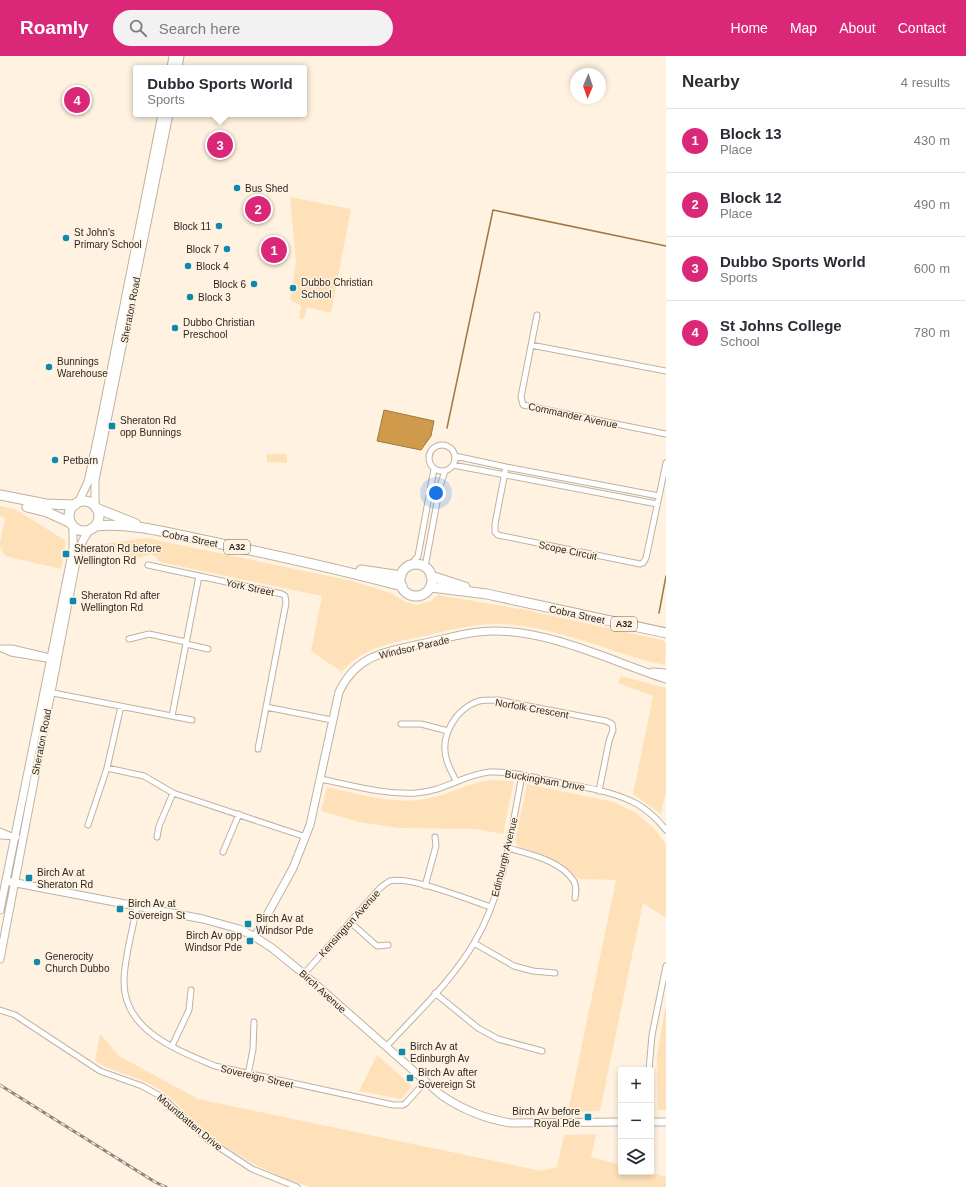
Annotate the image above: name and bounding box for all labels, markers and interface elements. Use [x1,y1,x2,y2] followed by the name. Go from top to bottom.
[113,10,393,46] search box
[20,17,89,38] text: Roamly
[127,17,149,39] icon: search
[159,20,240,37] text: Search here
[731,20,768,36] text: Home
[790,20,817,36] text: Map
[839,20,876,36] text: About
[898,20,946,36] text: Contact
[133,65,307,117] popup
[570,68,606,104] north arrow
[682,72,740,91] text: Nearby
[147,75,293,92] text: Dubbo Sports World
[901,75,950,90] text: 4 results
[64,85,90,115] pin: 4
[147,92,185,107] text: Sports
[720,125,782,142] text: Block 13
[207,130,233,160] pin: 3
[691,133,699,148] text: 1
[914,133,950,148] text: 430 m
[720,142,753,157] text: Place
[232,183,242,193] marker: Bus Shed
[245,183,288,194] place label: Bus Shed
[720,189,782,206] text: Block 12
[245,194,271,224] pin: 2
[691,197,699,212] text: 2
[914,197,950,212] text: 490 m
[720,206,753,221] text: Place
[173,221,211,232] place label: Block 11
[214,221,224,231] marker: Block 11
[74,227,142,250] place label: St John's Primary School
[61,233,71,243] marker: St John's Primary School
[261,235,287,265] pin: 1
[186,244,219,255] place label: Block 7
[222,244,232,254] marker: Block 7
[720,253,866,270] text: Dubbo Sports World
[183,261,193,271] marker: Block 4
[196,261,229,272] place label: Block 4
[691,261,699,276] text: 3
[914,261,950,276] text: 600 m
[720,270,758,285] text: Sports
[119,276,142,344] street label: Sheraton Road
[301,277,373,300] place label: Dubbo Christian School
[213,279,246,290] place label: Block 6
[249,279,259,289] marker: Block 6
[288,283,298,293] marker: Dubbo Christian School
[185,292,195,302] marker: Block 3
[198,292,231,303] place label: Block 3
[183,317,255,340] place label: Dubbo Christian Preschool
[720,317,842,334] text: St Johns College
[170,323,180,333] marker: Dubbo Christian Preschool
[691,325,699,340] text: 4
[914,325,950,340] text: 780 m
[720,334,760,349] text: School
[57,356,108,379] place label: Bunnings Warehouse
[44,362,54,372] marker: Bunnings Warehouse
[527,401,619,430] street label: Commander Avenue
[120,415,181,438] place label: Sheraton Rd opp Bunnings
[107,421,117,431] marker: Sheraton Rd opp Bunnings
[50,455,60,465] marker: Petbarn
[63,455,98,466] place label: Petbarn
[426,483,446,503] your location
[161,528,219,549] street label: Cobra Street
[538,539,598,562] street label: Scope Circuit
[224,540,250,554] road number: A32
[74,543,162,566] place label: Sheraton Rd before Wellington Rd
[61,549,71,559] marker: Sheraton Rd before Wellington Rd
[225,577,275,598] street label: York Street
[81,590,161,613] place label: Sheraton Rd after Wellington Rd
[68,596,78,606] marker: Sheraton Rd after Wellington Rd
[548,603,606,626] street label: Cobra Street
[611,617,637,631] road number: A32
[378,634,451,661] street label: Windsor Parade
[494,697,570,720] street label: Norfolk Crescent
[30,708,53,776] street label: Sheraton Road
[504,768,586,793] street label: Buckingham Drive
[489,816,520,898] street label: Edinburgh Avenue
[37,867,93,890] place label: Birch Av at Sheraton Rd
[24,873,34,883] marker: Birch Av at Sheraton Rd
[317,887,383,959] street label: Kensington Avenue
[128,898,185,921] place label: Birch Av at Sovereign St
[115,904,125,914] marker: Birch Av at Sovereign St
[256,913,314,936] place label: Birch Av at Windsor Pde
[243,919,253,929] marker: Birch Av at Windsor Pde
[185,930,242,953] place label: Birch Av opp Windsor Pde
[245,936,255,946] marker: Birch Av opp Windsor Pde
[45,951,110,974] place label: Generocity Church Dubbo
[32,957,42,967] marker: Generocity Church Dubbo
[297,968,348,1015] street label: Birch Avenue
[410,1041,469,1064] place label: Birch Av at Edinburgh Av
[397,1047,407,1057] marker: Birch Av at Edinburgh Av
[219,1063,295,1090] street label: Sovereign Street
[418,1067,478,1090] place label: Birch Av after Sovereign St
[618,1067,654,1175] map controls
[618,1067,654,1103] button: +
[405,1073,415,1083] marker: Birch Av after Sovereign St
[155,1092,225,1153] street label: Mountbatten Drive
[618,1103,654,1139] button: −
[512,1106,580,1129] place label: Birch Av before Royal Pde
[583,1112,593,1122] marker: Birch Av before Royal Pde
[618,1139,654,1175] button: layers

